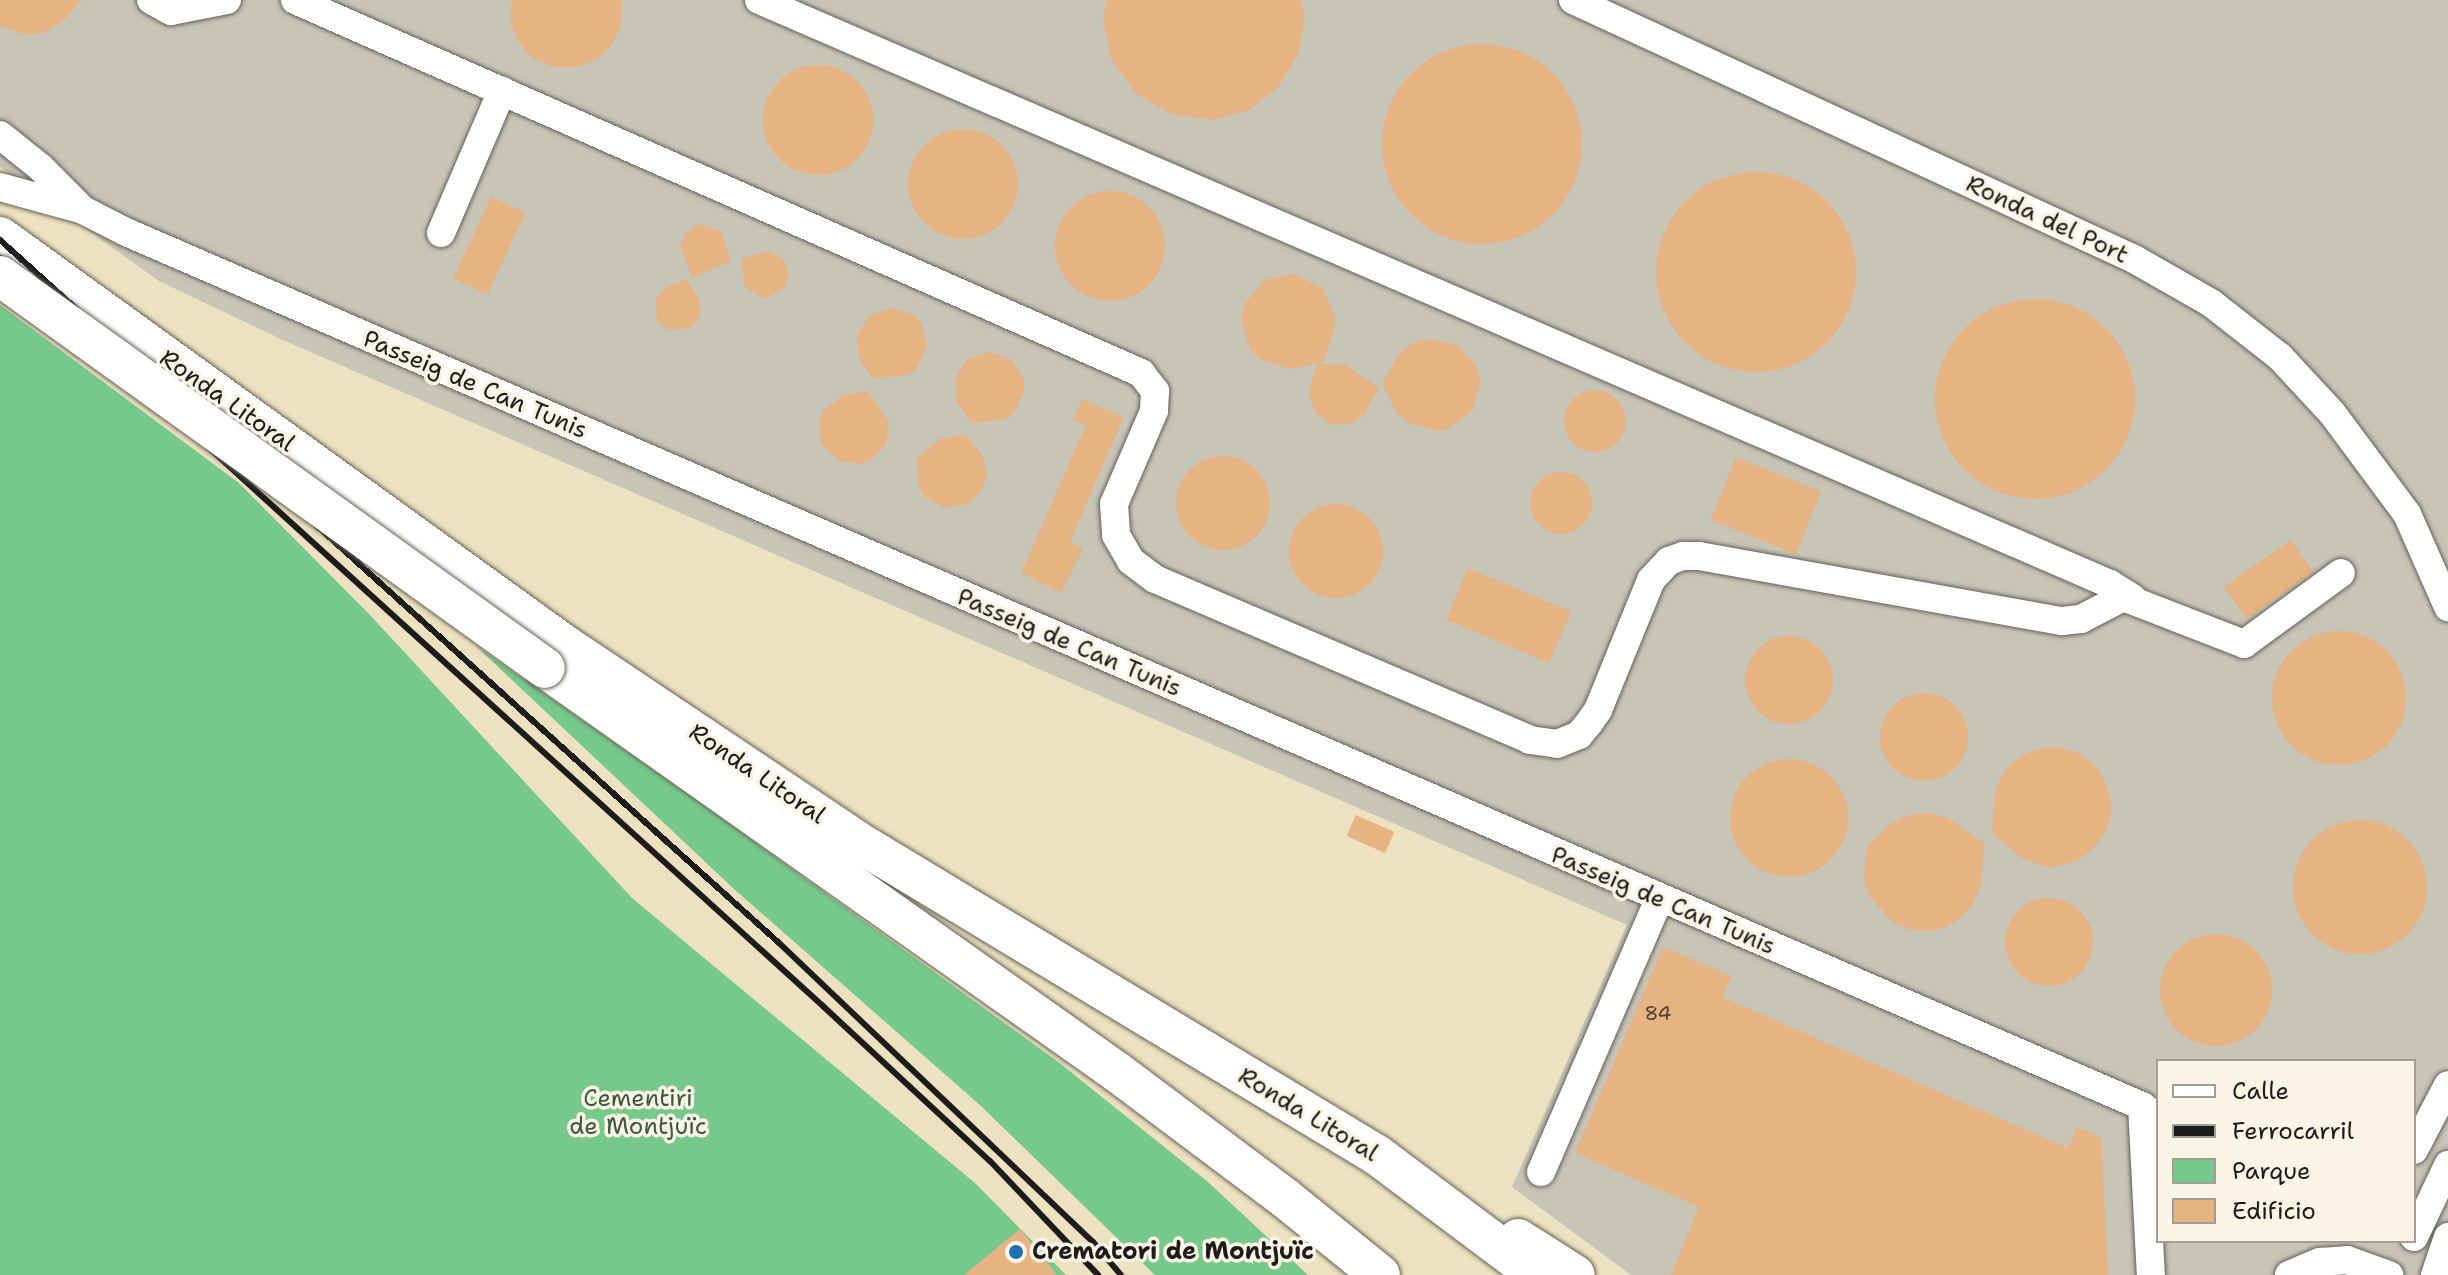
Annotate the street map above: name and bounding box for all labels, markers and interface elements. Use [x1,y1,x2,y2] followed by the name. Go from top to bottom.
[1961,170,2133,270] street label: Ronda del Port
[359,325,591,445] street label: Passeig de Can Tunis
[154,344,300,458] street label: Ronda Litoral
[953,583,1185,703] street label: Passeig de Can Tunis
[683,718,831,830] street label: Ronda Litoral
[1547,841,1779,961] street label: Passeig de Can Tunis
[1644,1001,1672,1025] house number: 84
[2156,1059,2416,1243] legend
[1233,1062,1383,1168] street label: Ronda Litoral
[2232,1075,2289,1107] text: Calle
[569,1085,707,1141] park label: Cementiri de Montjuïc
[2232,1115,2354,1147] text: Ferrocarril
[2232,1155,2311,1187] text: Parque
[2232,1195,2316,1227] text: Edificio
[1032,1238,1314,1266] place label: Crematori de Montjuïc
[1007,1243,1025,1261] marker: Crematori de Montjuïc

